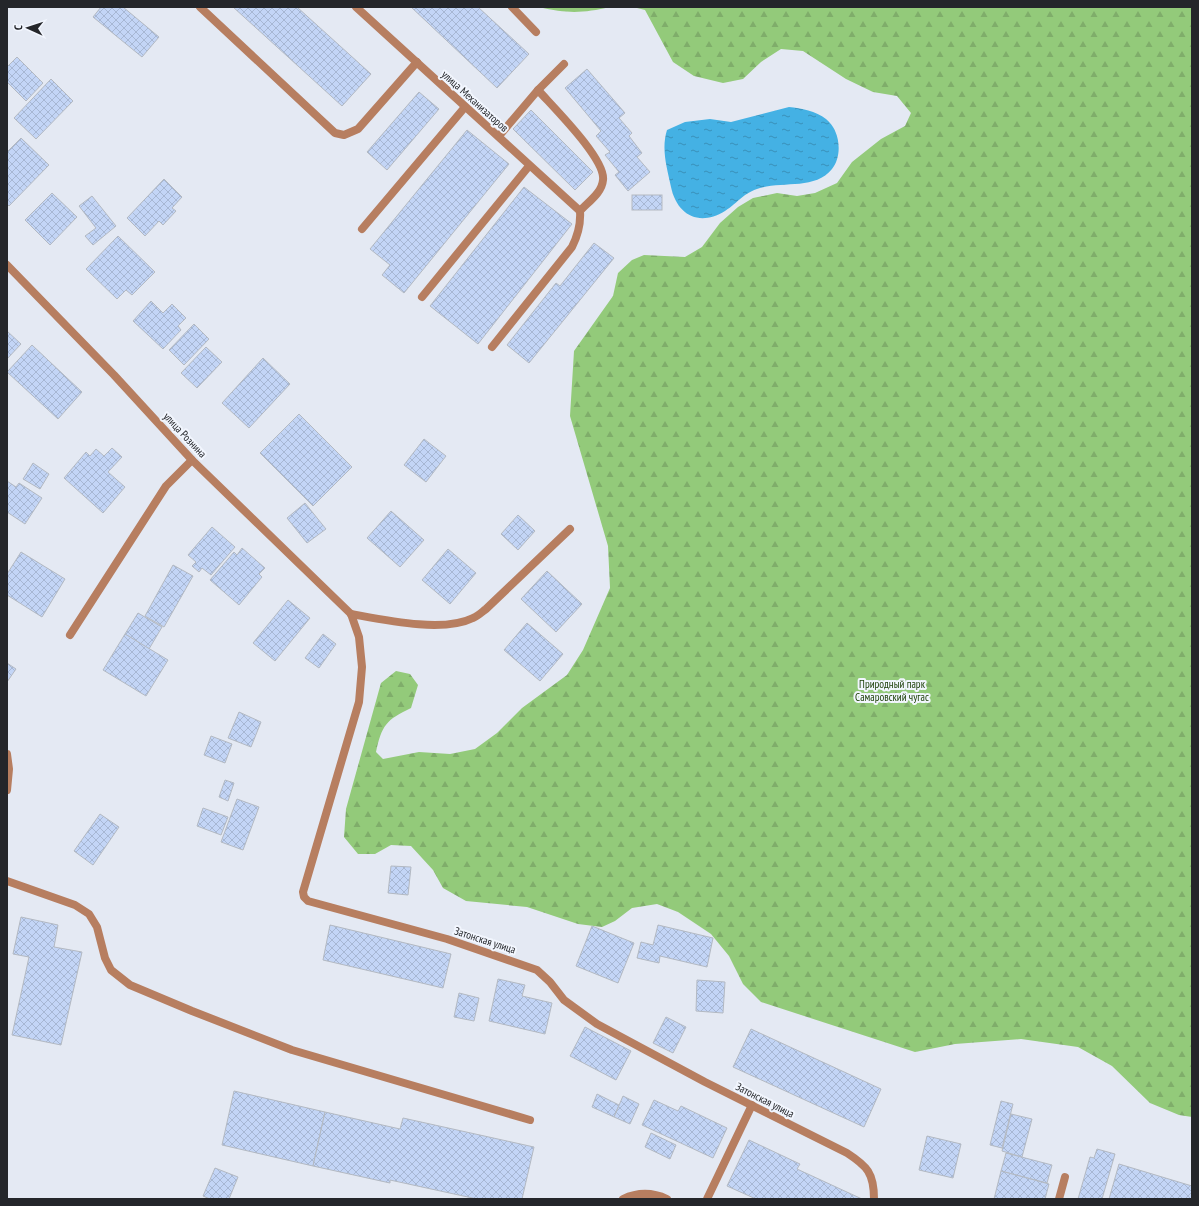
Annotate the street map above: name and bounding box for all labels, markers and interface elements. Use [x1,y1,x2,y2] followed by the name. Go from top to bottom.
[8,8,48,48] north arrow
[11,25,25,30] text: С
[439,67,512,135] street label: улица Механизаторов
[160,409,210,461] street label: улица Рознина
[855,677,929,704] park label: Природный парк Самаровский чугас
[453,923,517,957] street label: Затонская улица
[733,1079,797,1121] street label: Затонская улица

